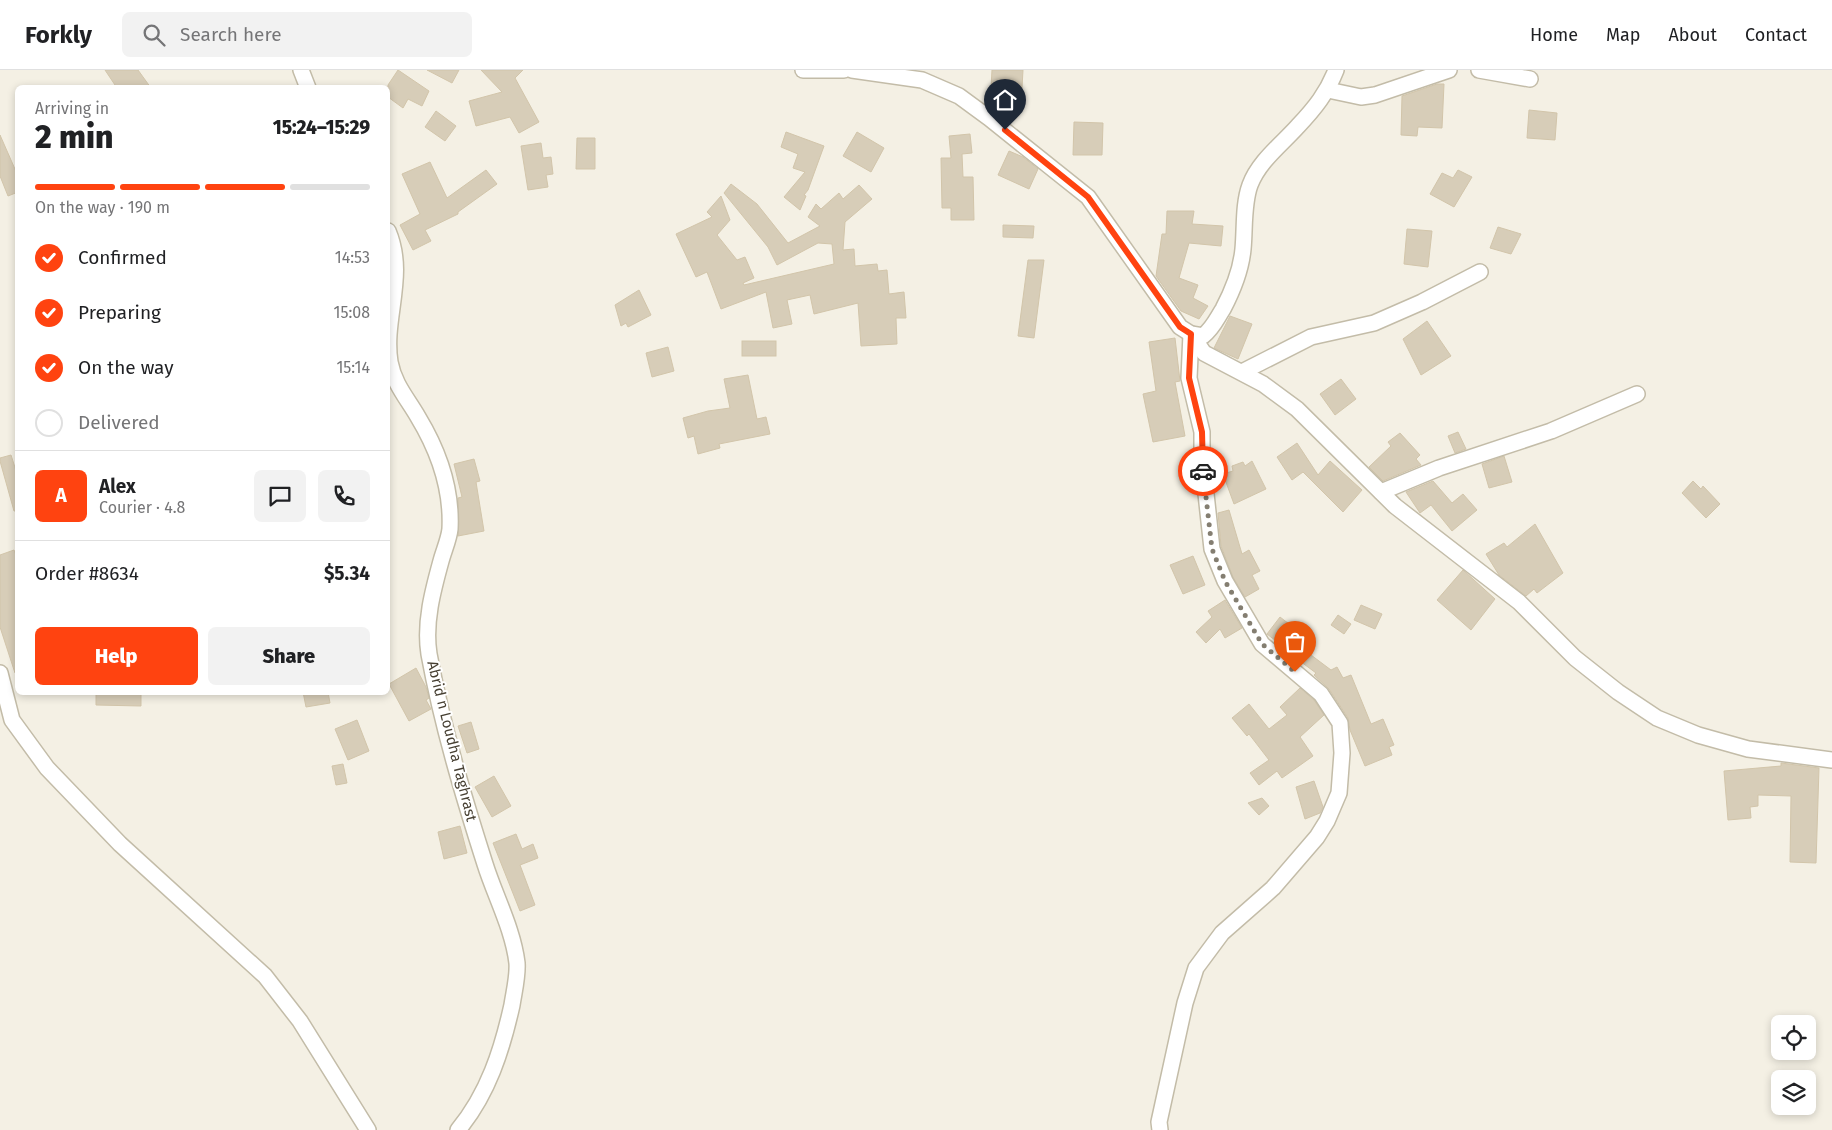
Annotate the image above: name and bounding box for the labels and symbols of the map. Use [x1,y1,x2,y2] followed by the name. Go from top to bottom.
[984,79,1026,130] pin
[1178,446,1228,496] courier
[1274,621,1316,672] pin
[423,659,481,824] street label: Abrid n Loudha Taghrast

